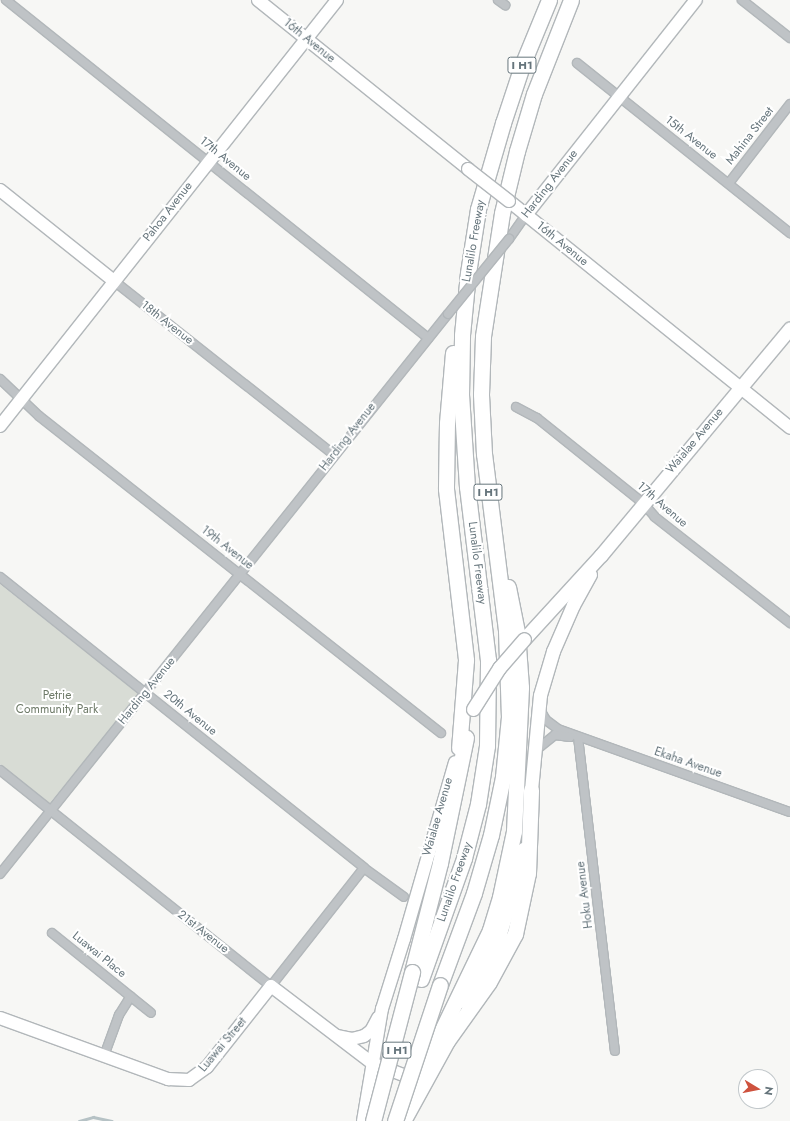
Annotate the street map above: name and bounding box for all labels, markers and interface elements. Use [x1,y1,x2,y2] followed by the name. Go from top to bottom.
[280,16,338,66] street label: 16th Avenue
[507,56,537,74] road number: I H1
[723,104,777,168] street label: Mahina Street
[662,113,720,163] street label: 15th Avenue
[196,134,254,184] street label: 17th Avenue
[519,147,581,221] street label: Harding Avenue
[140,179,196,245] street label: Pahoa Avenue
[460,199,488,283] street label: Lunalilo Freeway
[533,219,591,269] street label: 16th Avenue
[138,298,196,348] street label: 18th Avenue
[317,400,379,474] street label: Harding Avenue
[663,405,727,477] street label: Waialae Avenue
[634,479,690,531] street label: 17th Avenue
[473,483,503,501] road number: I H1
[465,521,489,605] street label: Lunalilo Freeway
[198,523,256,573] street label: 19th Avenue
[115,654,179,728] street label: Harding Avenue
[161,687,219,739] street label: 20th Avenue
[16,689,98,717] park label: Petrie Community Park
[652,745,724,781] street label: Ekaha Avenue
[420,776,456,858] street label: Waialae Avenue
[435,840,475,924] street label: Lunalilo Freeway
[574,861,596,929] street label: Hoku Avenue
[175,908,231,956] street label: 21st Avenue
[69,929,129,981] street label: Luawai Place
[196,1015,250,1075] street label: Luawai Street
[382,1041,412,1059] road number: I H1
[738,1069,778,1109] north arrow
[760,1085,777,1097] text: N

